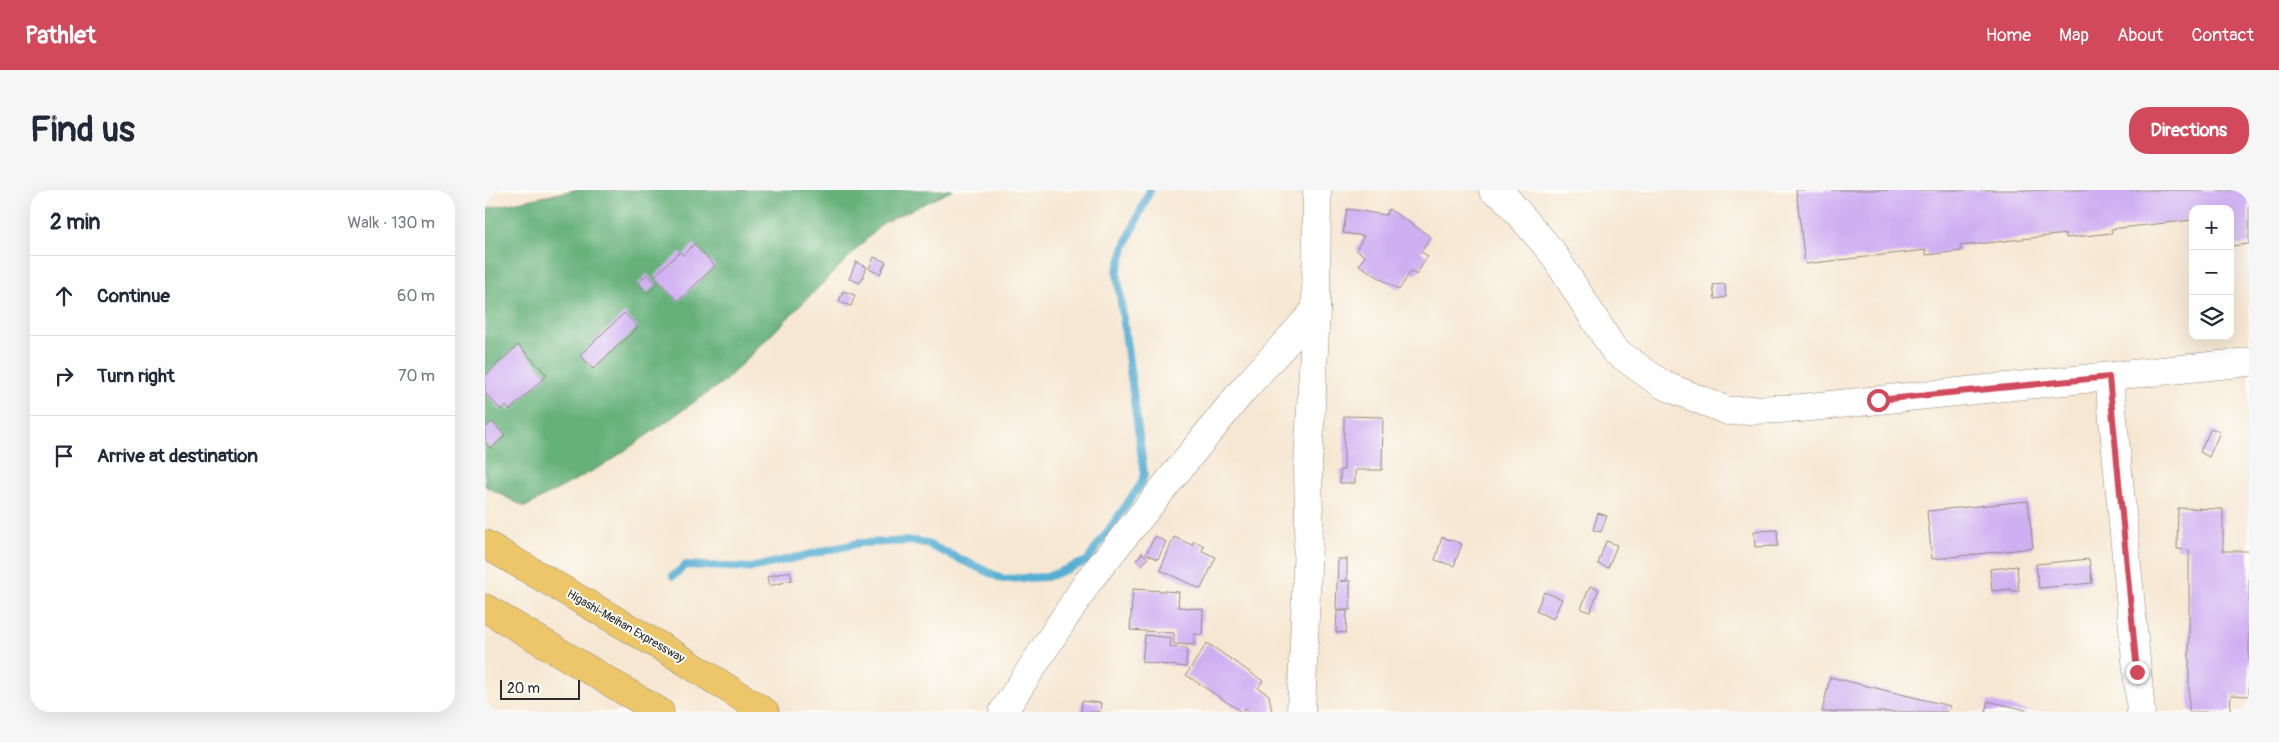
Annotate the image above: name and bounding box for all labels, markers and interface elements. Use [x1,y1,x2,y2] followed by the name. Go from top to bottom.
[25,21,96,50] text: Pathlet
[1986,24,2031,47] text: Home
[2059,24,2089,47] text: Map
[2117,24,2163,47] text: About
[2191,24,2254,47] text: Contact
[2129,107,2249,154] button: Directions
[30,108,135,152] text: Find us
[2189,205,2234,340] map controls
[2189,205,2234,250] button: +
[50,209,100,236] text: 2 min
[348,213,435,233] text: Walk · 130 m
[2189,250,2234,295] button: −
[50,282,78,310] icon: ahead
[97,284,170,308] text: Continue
[397,286,435,306] text: 60 m
[2189,295,2234,340] button: layers
[50,362,78,390] icon: right
[97,364,175,388] text: Turn right
[398,366,435,386] text: 70 m
[1867,389,1890,412] route start
[50,442,78,470] icon: arrive
[97,444,258,468] text: Arrive at destination
[564,587,687,666] street label: Higashi-Meihan Expressway
[2126,661,2149,684] route end
[500,677,580,700] scale bar
[507,680,540,697] text: 20 m

